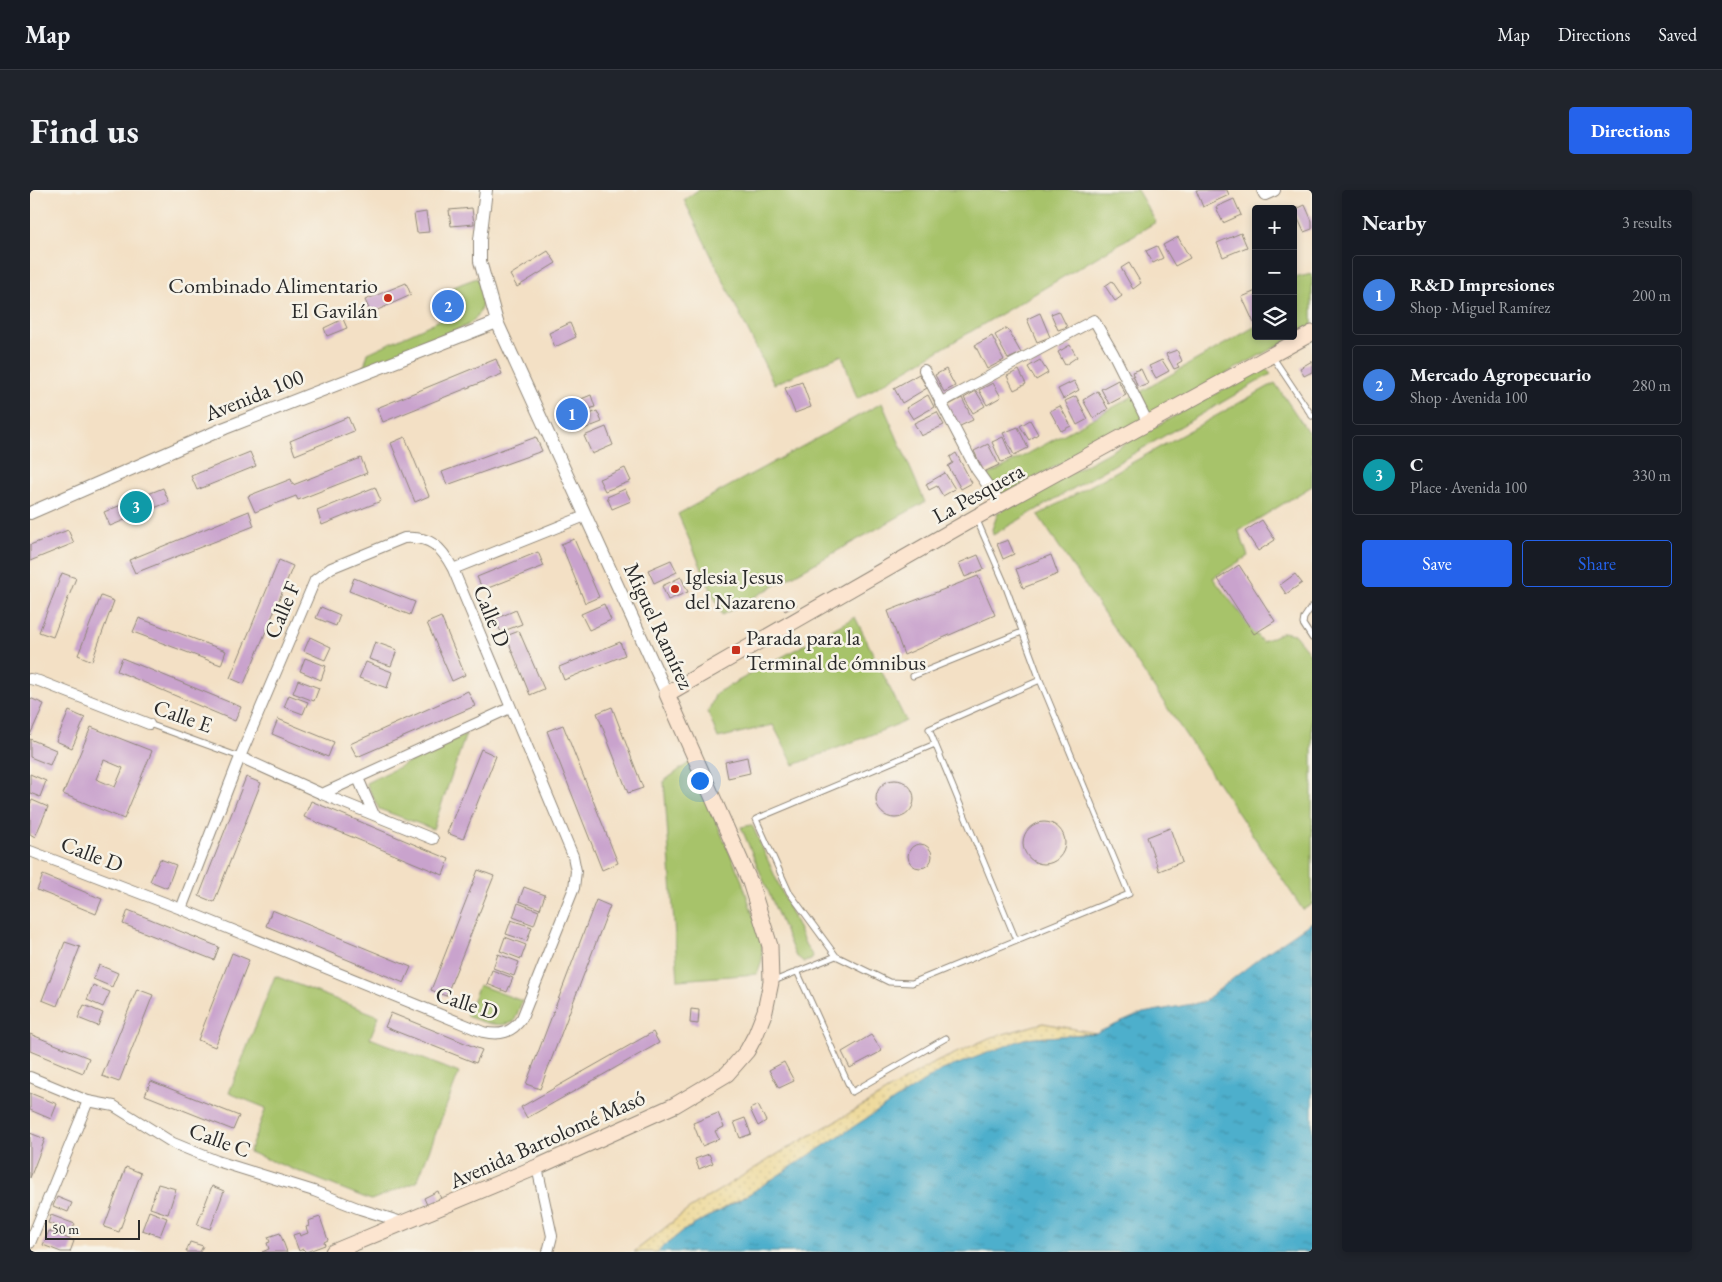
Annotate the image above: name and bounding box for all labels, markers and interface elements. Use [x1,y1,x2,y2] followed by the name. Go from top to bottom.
[25,19,70,50] text: Map
[1498,23,1530,46] text: Map
[1558,23,1630,46] text: Directions
[1658,23,1697,46] text: Saved
[1569,107,1692,154] button: Directions
[30,108,139,153] text: Find us
[1252,205,1297,340] map controls
[1252,205,1297,250] button: +
[1362,209,1426,236] text: Nearby
[1622,212,1672,233] text: 3 results
[1252,250,1297,295] button: −
[168,271,378,325] place label: Combinado Alimentario El Gavilán
[1410,272,1554,297] text: R&D Impresiones
[1375,285,1383,306] text: 1
[1632,285,1671,306] text: 200 m
[432,287,464,325] pin: 2
[382,292,394,304] marker: Combinado Alimentario El Gavilán
[1252,295,1297,340] button: layers
[1410,297,1550,318] text: Shop · Miguel Ramírez
[199,362,308,428] street label: Avenida 100
[1410,362,1591,387] text: Mercado Agropecuario
[1375,375,1383,396] text: 2
[1632,375,1671,396] text: 280 m
[1410,387,1527,408] text: Shop · Avenida 100
[556,395,588,433] pin: 1
[1410,452,1423,477] text: C
[927,456,1029,530] street label: La Pesquera
[1375,465,1383,486] text: 3
[1632,465,1671,486] text: 330 m
[1410,477,1527,498] text: Place · Avenida 100
[120,488,152,526] pin: 3
[1362,540,1512,587] button: Save
[1522,540,1672,587] button: Share
[617,558,701,694] street label: Miguel Ramírez
[685,562,796,616] place label: Iglesia Jesus del Nazareno
[257,577,307,643] street label: Calle F
[466,581,518,651] street label: Calle D
[669,583,681,595] marker: Iglesia Jesus del Nazareno
[746,623,926,677] place label: Parada para la Terminal de ómnibus
[730,644,742,656] marker: Parada para la Terminal de ómnibus
[150,692,216,740] street label: Calle E
[687,768,713,794] your location
[57,829,127,879] street label: Calle D
[432,979,502,1027] street label: Calle D
[444,1083,650,1196] street label: Avenida Bartolomé Masó
[185,1116,255,1164] street label: Calle C
[45,1217,140,1240] scale bar
[52,1220,79,1238] text: 50 m

